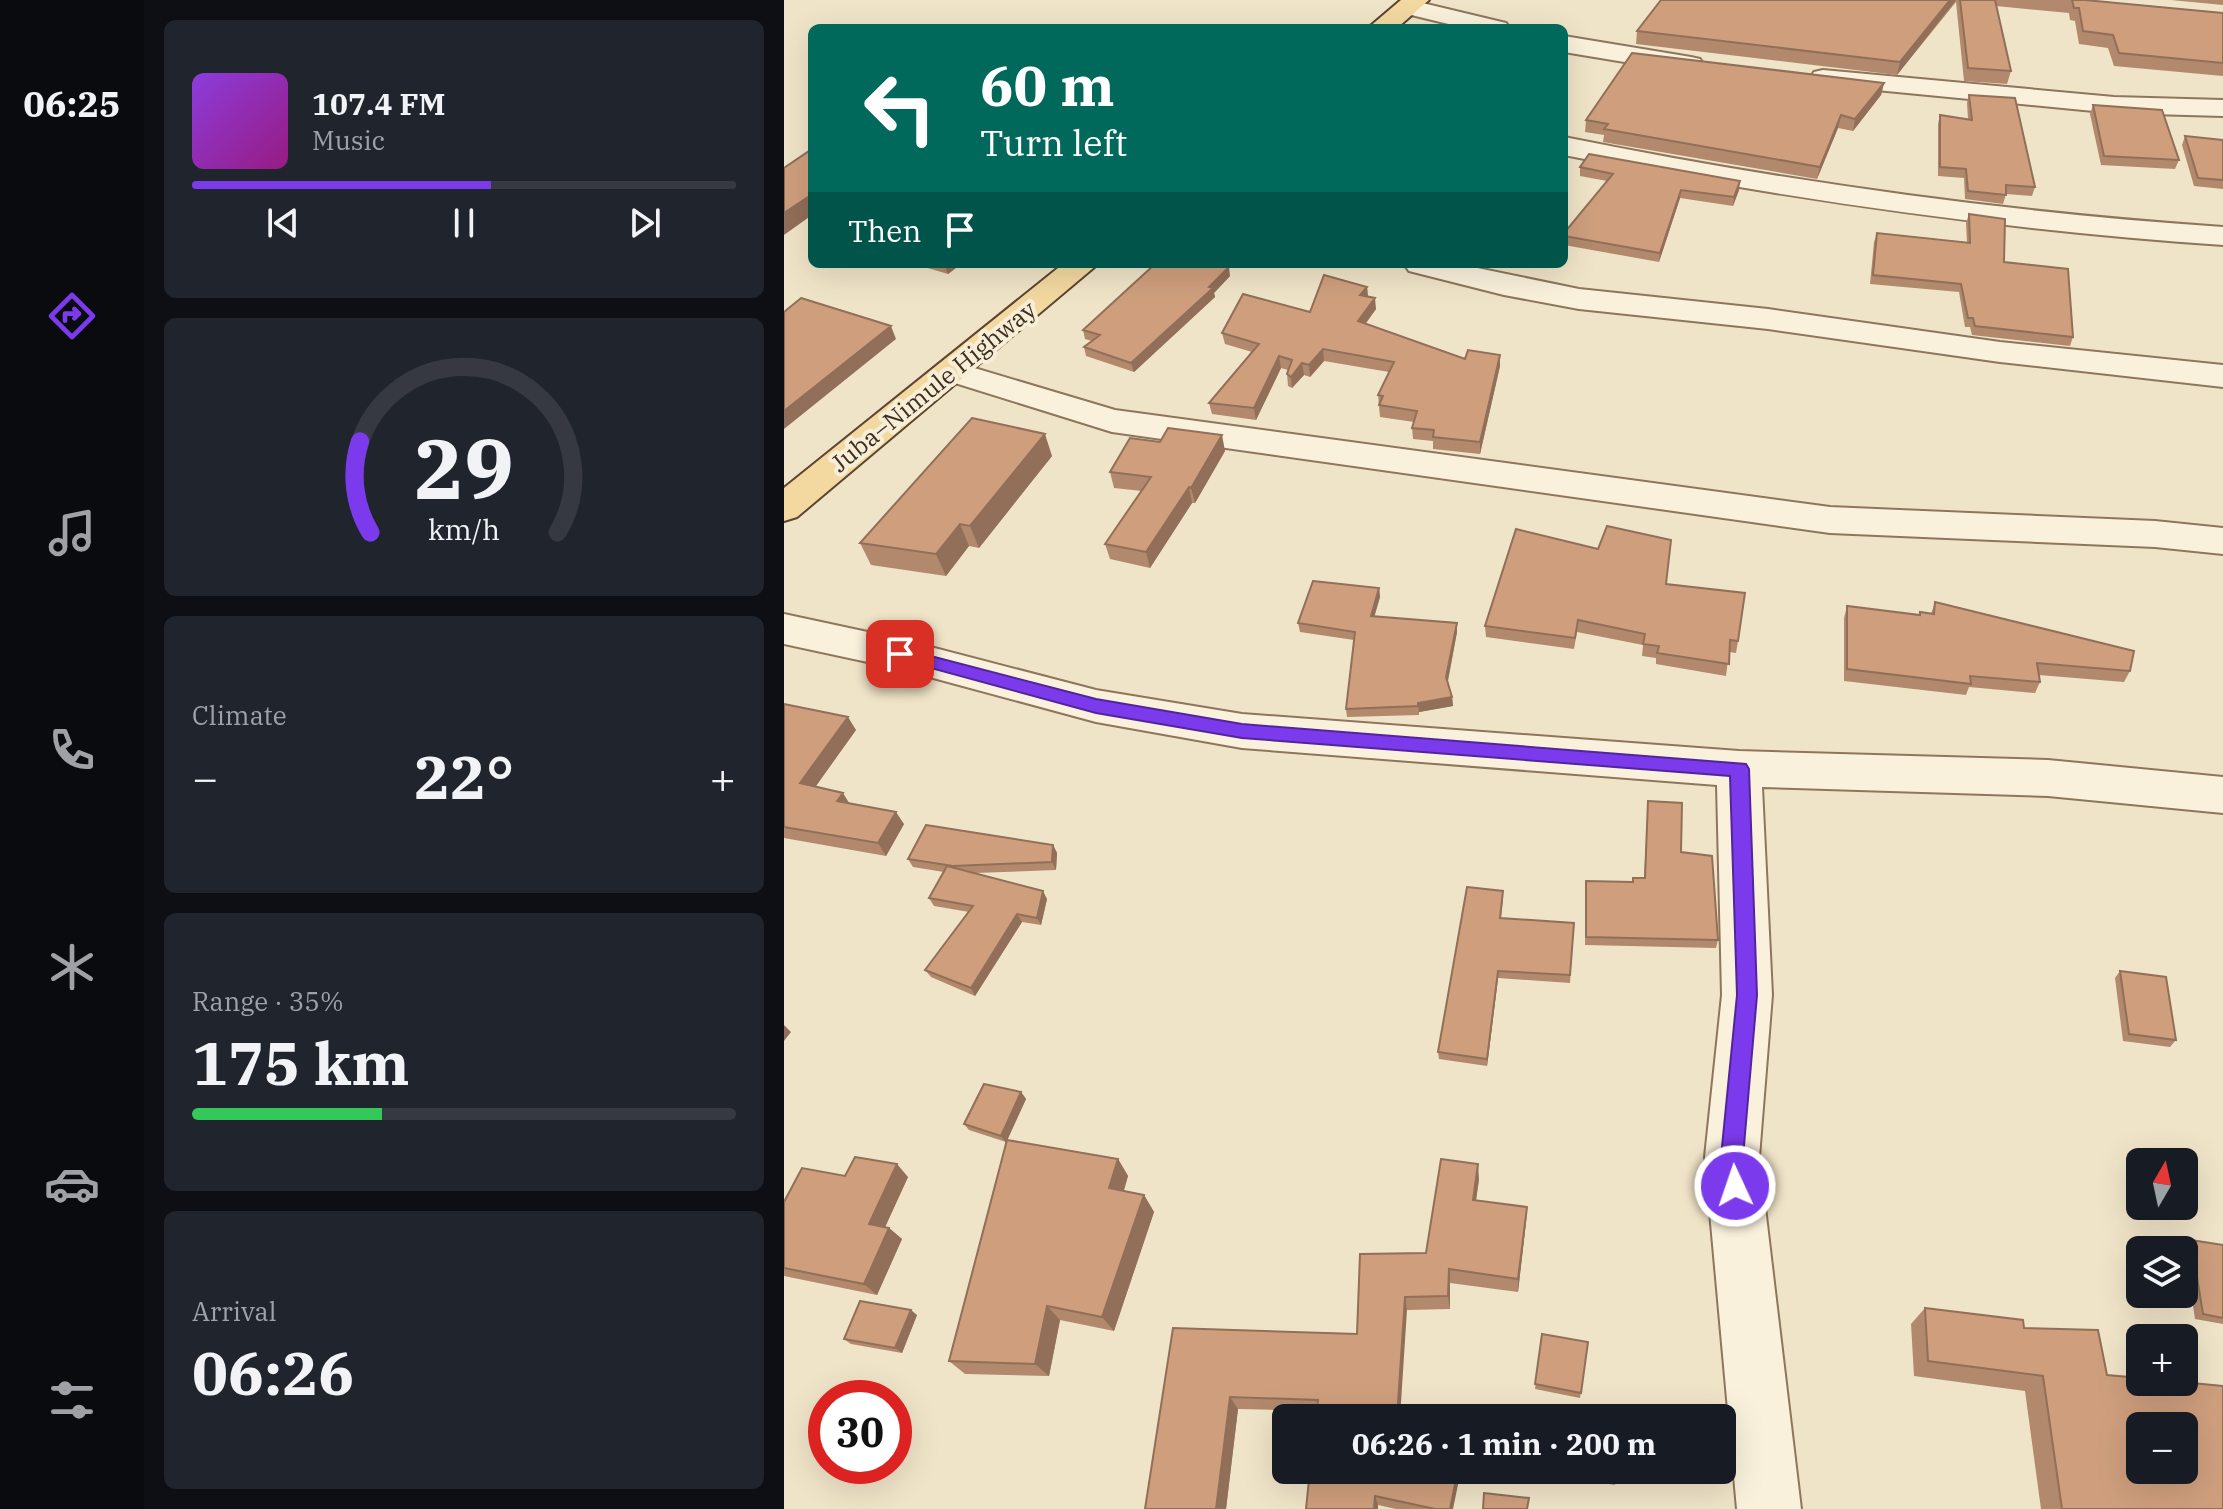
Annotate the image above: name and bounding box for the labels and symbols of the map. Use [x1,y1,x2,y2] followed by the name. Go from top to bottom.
[824,293,1042,479] street label: Juba–Nimule Highway
[866,620,934,688] pin
[1693,1144,1777,1228] position arrow
[2126,1148,2198,1220] north arrow
[808,1380,912,1484] speed limit sign: 30

